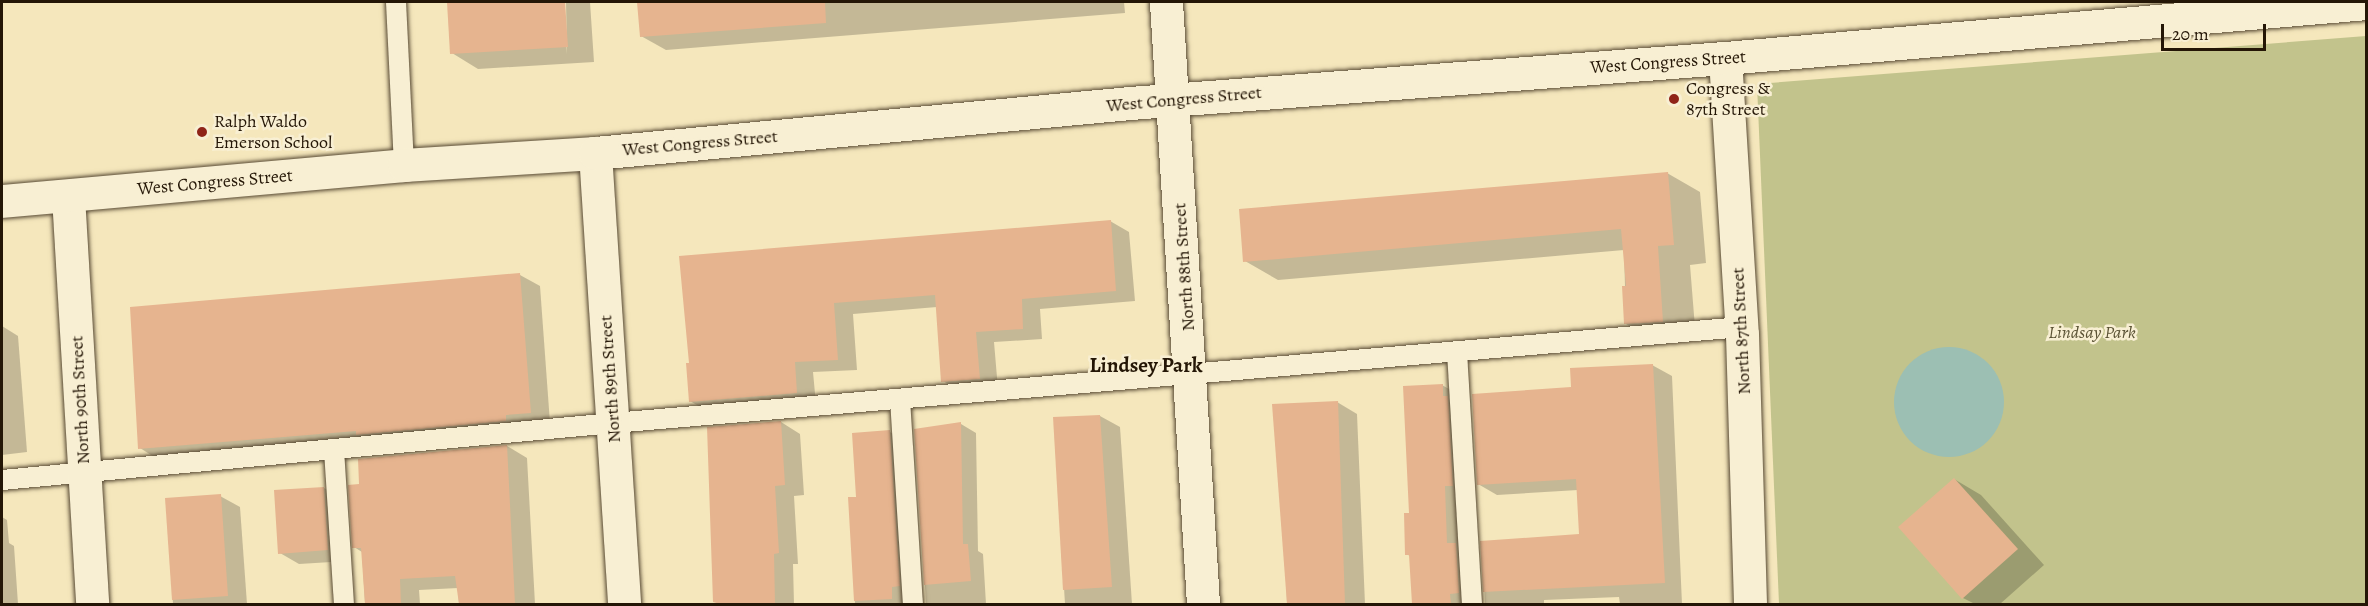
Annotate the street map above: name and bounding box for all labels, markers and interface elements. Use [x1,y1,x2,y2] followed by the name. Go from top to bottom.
[2164,12,2269,50] scale bar
[2172,22,2209,46] text: 20 m
[1589,46,1747,78] street label: West Congress Street
[1686,78,1770,121] place label: Congress & 87th Street
[1105,81,1263,117] street label: West Congress Street
[1667,92,1681,106] marker: Congress & 87th Street
[214,111,332,154] place label: Ralph Waldo Emerson School
[195,125,209,139] marker: Ralph Waldo Emerson School
[621,125,779,161] street label: West Congress Street
[136,164,294,200] street label: West Congress Street
[1169,202,1199,332] street label: North 88th Street
[1727,267,1755,395] street label: North 87th Street
[595,314,625,444] street label: North 89th Street
[2048,321,2136,343] park label: Lindsay Park
[66,335,94,465] street label: North 90th Street
[1089,352,1203,378] district label: Lindsey Park

